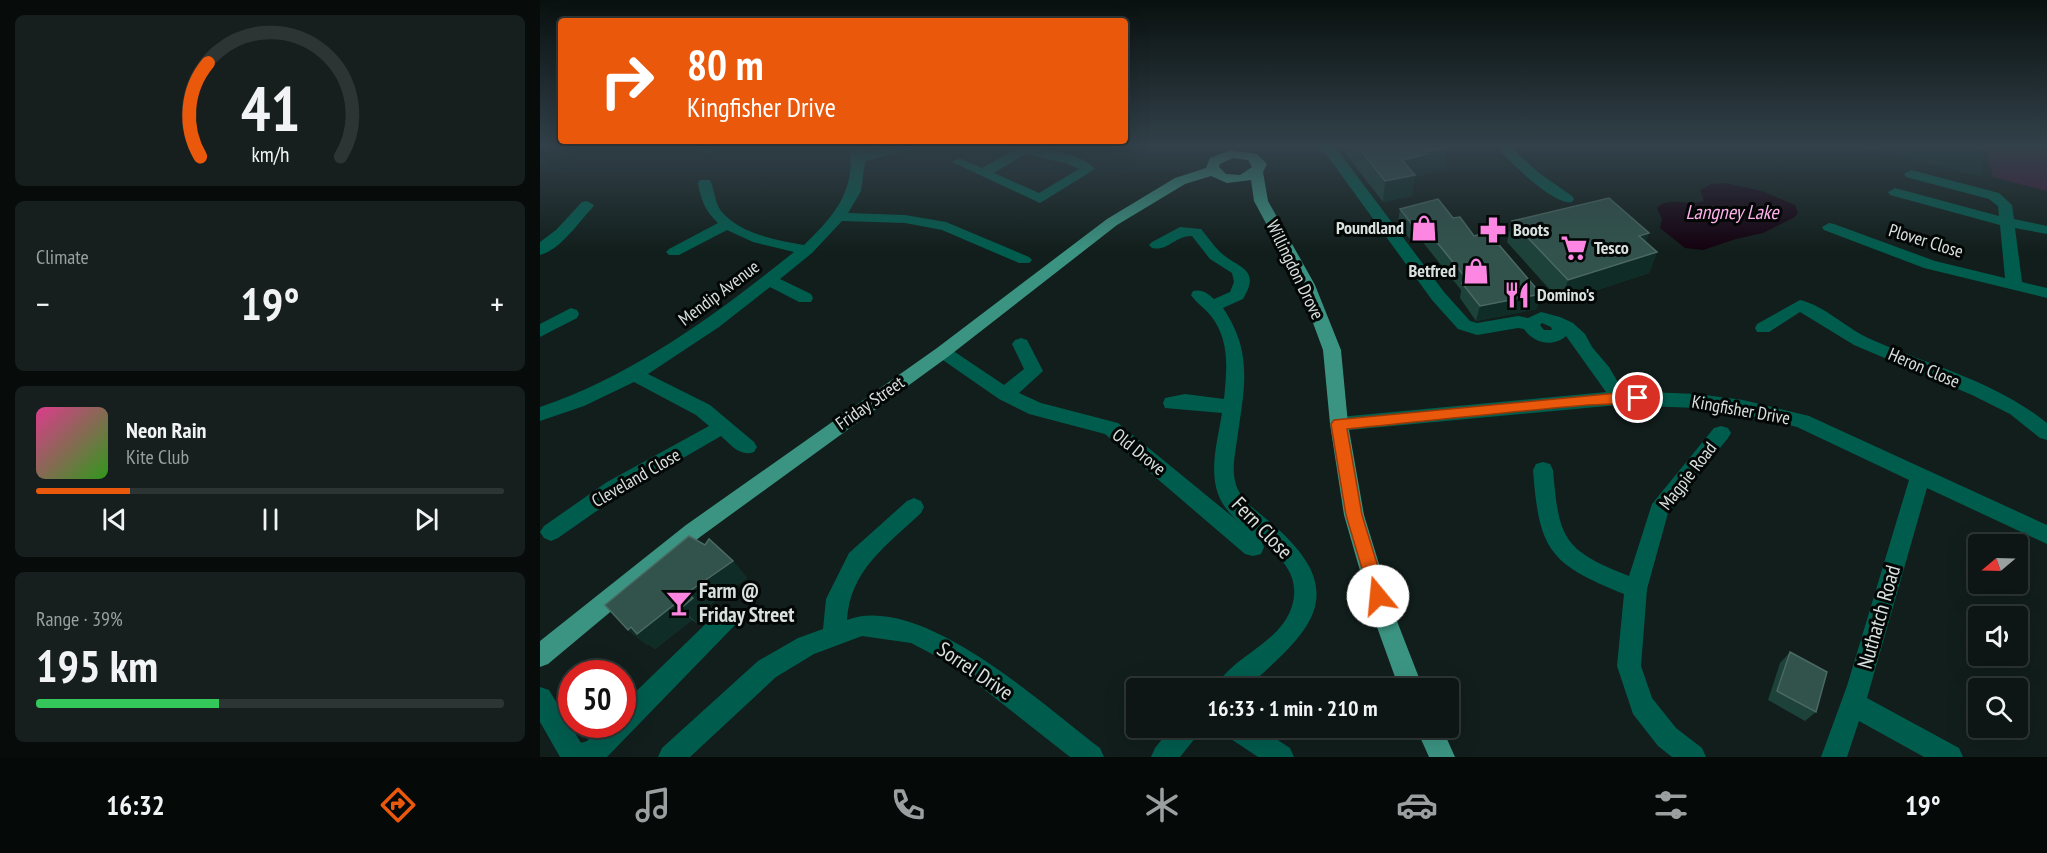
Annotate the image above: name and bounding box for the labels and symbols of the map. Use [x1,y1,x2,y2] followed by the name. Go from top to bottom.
[1685,199,1780,225] water label: Langney Lake
[1409,213,1439,243] shop icon: Poundland
[1478,215,1508,245] pharmacy icon: Boots
[1262,216,1329,323] street label: Willingdon Drove
[1336,216,1404,239] place label: Poundland
[1513,218,1549,241] place label: Boots
[1886,218,1966,263] street label: Plover Close
[1559,233,1589,263] supermarket icon: Tesco
[1594,236,1629,259] place label: Tesco
[674,255,764,330] street label: Mendip Avenue
[1461,256,1491,286] shop icon: Betfred
[1408,259,1456,282] place label: Betfred
[1502,280,1532,310] restaurant icon: Domino's
[1537,283,1595,306] place label: Domino's
[1885,342,1963,393] street label: Heron Close
[831,371,909,435] street label: Friday Street
[1612,372,1663,423] pin
[1690,390,1792,429] street label: Kingfisher Drive
[1108,423,1171,480] street label: Old Drove
[1654,437,1721,514] street label: Magpie Road
[587,443,684,512] street label: Cleveland Close
[1226,491,1299,564] street label: Fern Close
[1968,534,2028,594] north arrow
[1851,562,1906,672] street label: Nuthatch Road
[1346,564,1410,628] position arrow
[699,577,794,628] place label: Farm @ Friday Street
[664,588,694,618] bar icon: Farm @ Friday Street
[932,635,1018,706] street label: Sorrel Drive
[558,660,636,738] speed limit sign: 50

